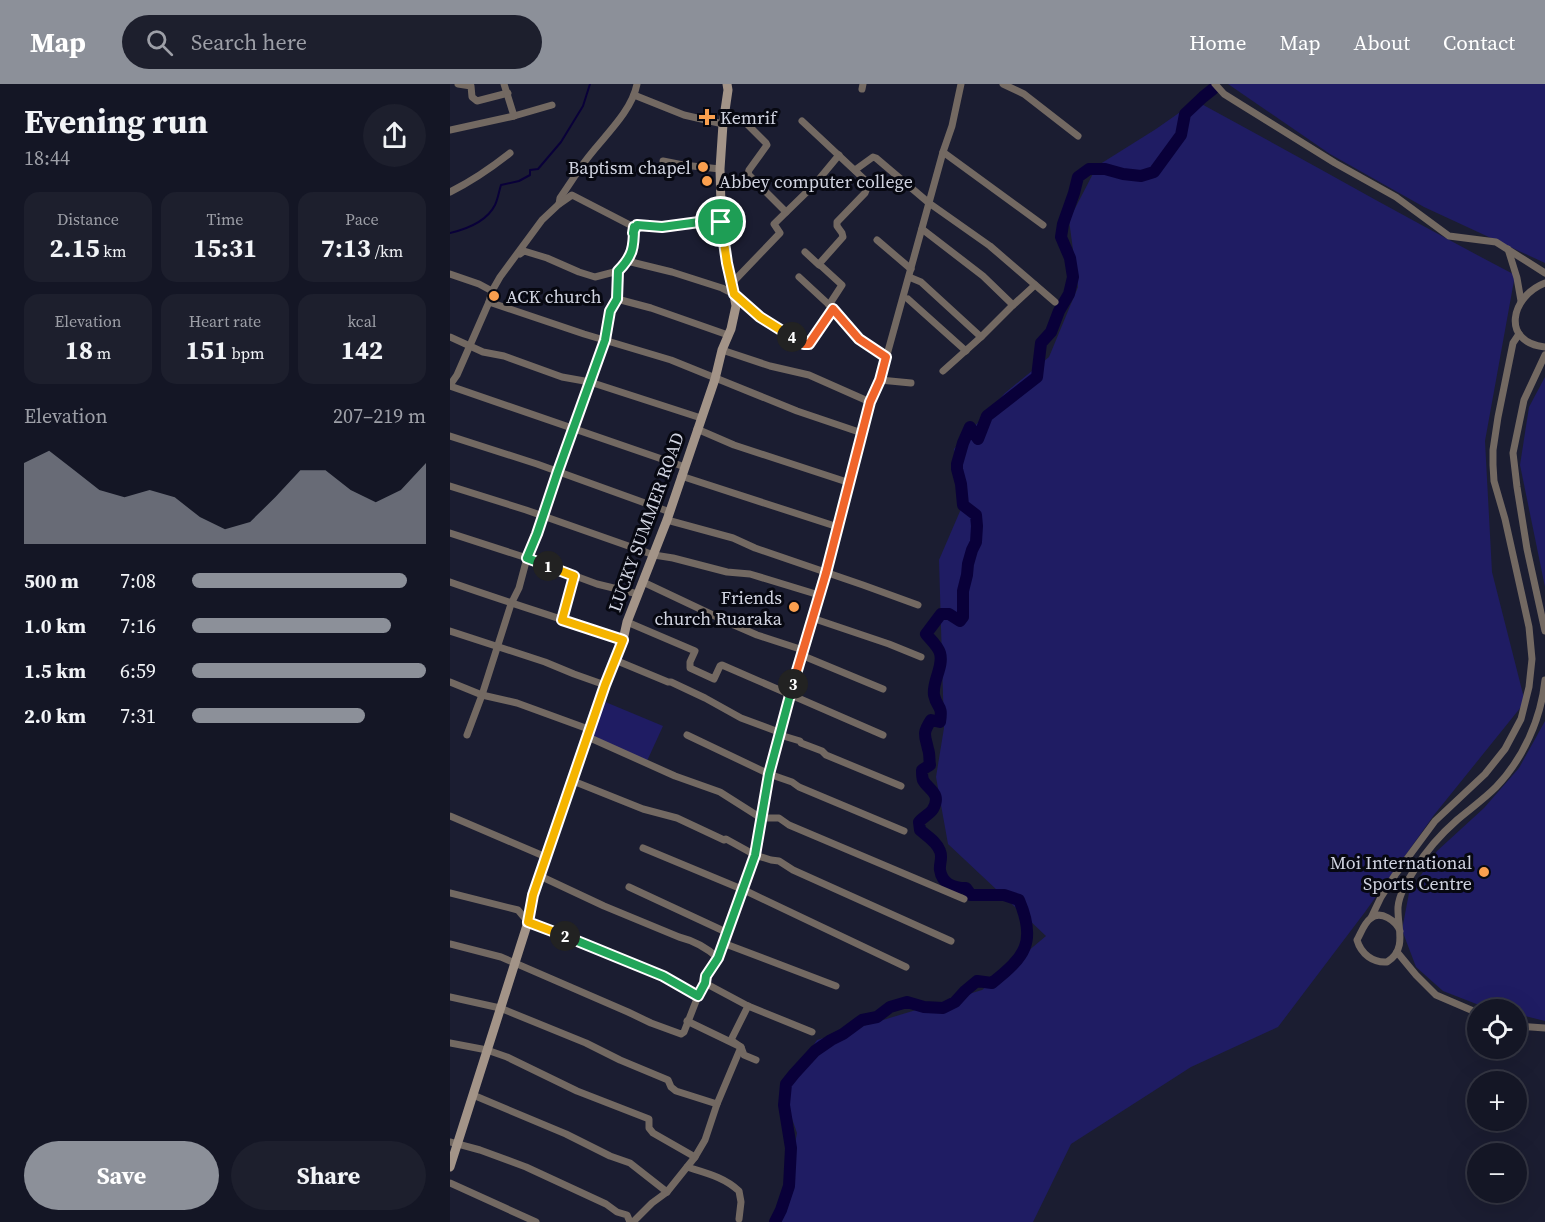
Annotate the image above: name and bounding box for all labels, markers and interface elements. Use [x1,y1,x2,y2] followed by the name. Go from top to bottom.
[122,15,542,69] search box
[30,23,86,61] text: Map
[143,26,176,59] icon: search
[191,27,307,57] text: Search here
[1189,28,1247,57] text: Home
[1280,28,1321,57] text: Map
[1354,28,1410,57] text: About
[1443,28,1515,57] text: Contact
[24,99,208,144] text: Evening run
[363,104,426,167] button: share
[720,105,778,130] place label: Kemrif
[698,108,716,126] marker: Kemrif
[24,144,70,172] text: 18:44
[568,155,691,180] place label: Baptism chapel
[696,160,710,174] marker: Baptism chapel
[719,169,913,194] place label: Abbey computer college
[700,174,714,188] marker: Abbey computer college
[695,196,746,247] pin
[704,205,737,238] icon: arrive
[57,208,119,230] text: Distance
[206,208,244,230] text: Time
[345,208,379,230] text: Pace
[50,230,100,266] text: 2.15
[193,230,257,266] text: 15:31
[321,230,371,266] text: 7:13
[100,240,126,262] text: km
[371,240,403,262] text: /km
[506,284,602,309] place label: ACK church
[487,289,501,303] marker: ACK church
[55,310,121,332] text: Elevation
[189,310,261,332] text: Heart rate
[347,310,377,332] text: kcal
[777,322,807,352] pin: 4
[788,326,796,348] text: 4
[65,332,93,368] text: 18
[186,332,228,368] text: 151
[341,332,383,368] text: 142
[93,342,111,364] text: m
[228,342,264,364] text: bpm
[24,402,108,430] text: Elevation
[333,402,426,430] text: 207–219 m
[602,429,690,615] street label: LUCKY SUMMER ROAD
[533,551,563,581] pin: 1
[544,555,552,577] text: 1
[24,567,79,595] text: 500 m
[120,567,156,595] text: 7:08
[654,585,783,631] place label: Friends church Ruaraka
[787,600,801,614] marker: Friends church Ruaraka
[24,612,86,640] text: 1.0 km
[120,612,156,640] text: 7:16
[24,657,86,685] text: 1.5 km
[120,657,156,685] text: 6:59
[778,669,808,699] pin: 3
[789,673,797,695] text: 3
[24,702,86,730] text: 2.0 km
[120,702,156,730] text: 7:31
[1330,850,1472,896] place label: Moi International Sports Centre
[1477,865,1491,879] marker: Moi International Sports Centre
[550,921,580,951] pin: 2
[561,925,569,947] text: 2
[1467,999,1527,1203] map controls
[1467,999,1527,1059] button: locate
[1467,1071,1527,1131] button: +
[24,1141,219,1210] button: Save
[231,1141,426,1210] button: Share
[1467,1143,1527,1203] button: −

